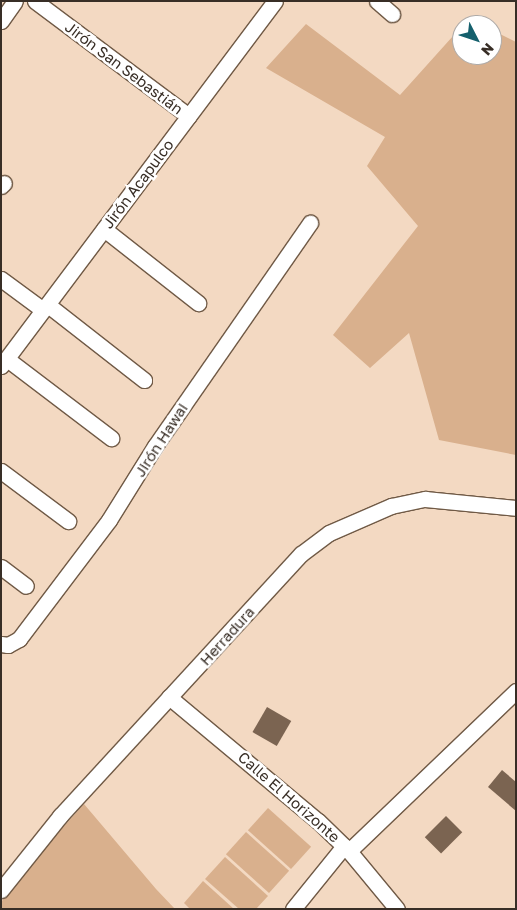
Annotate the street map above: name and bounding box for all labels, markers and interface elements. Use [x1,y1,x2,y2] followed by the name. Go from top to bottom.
[452,15,502,65] north arrow
[62,18,186,118] street label: Jirón San Sebastián
[478,40,498,59] text: N
[99,136,177,232] street label: Jirón Acapulco
[131,400,191,480] street label: Jirón Hawai
[196,603,258,669] street label: Herradura
[234,748,344,846] street label: Calle El Horizonte

